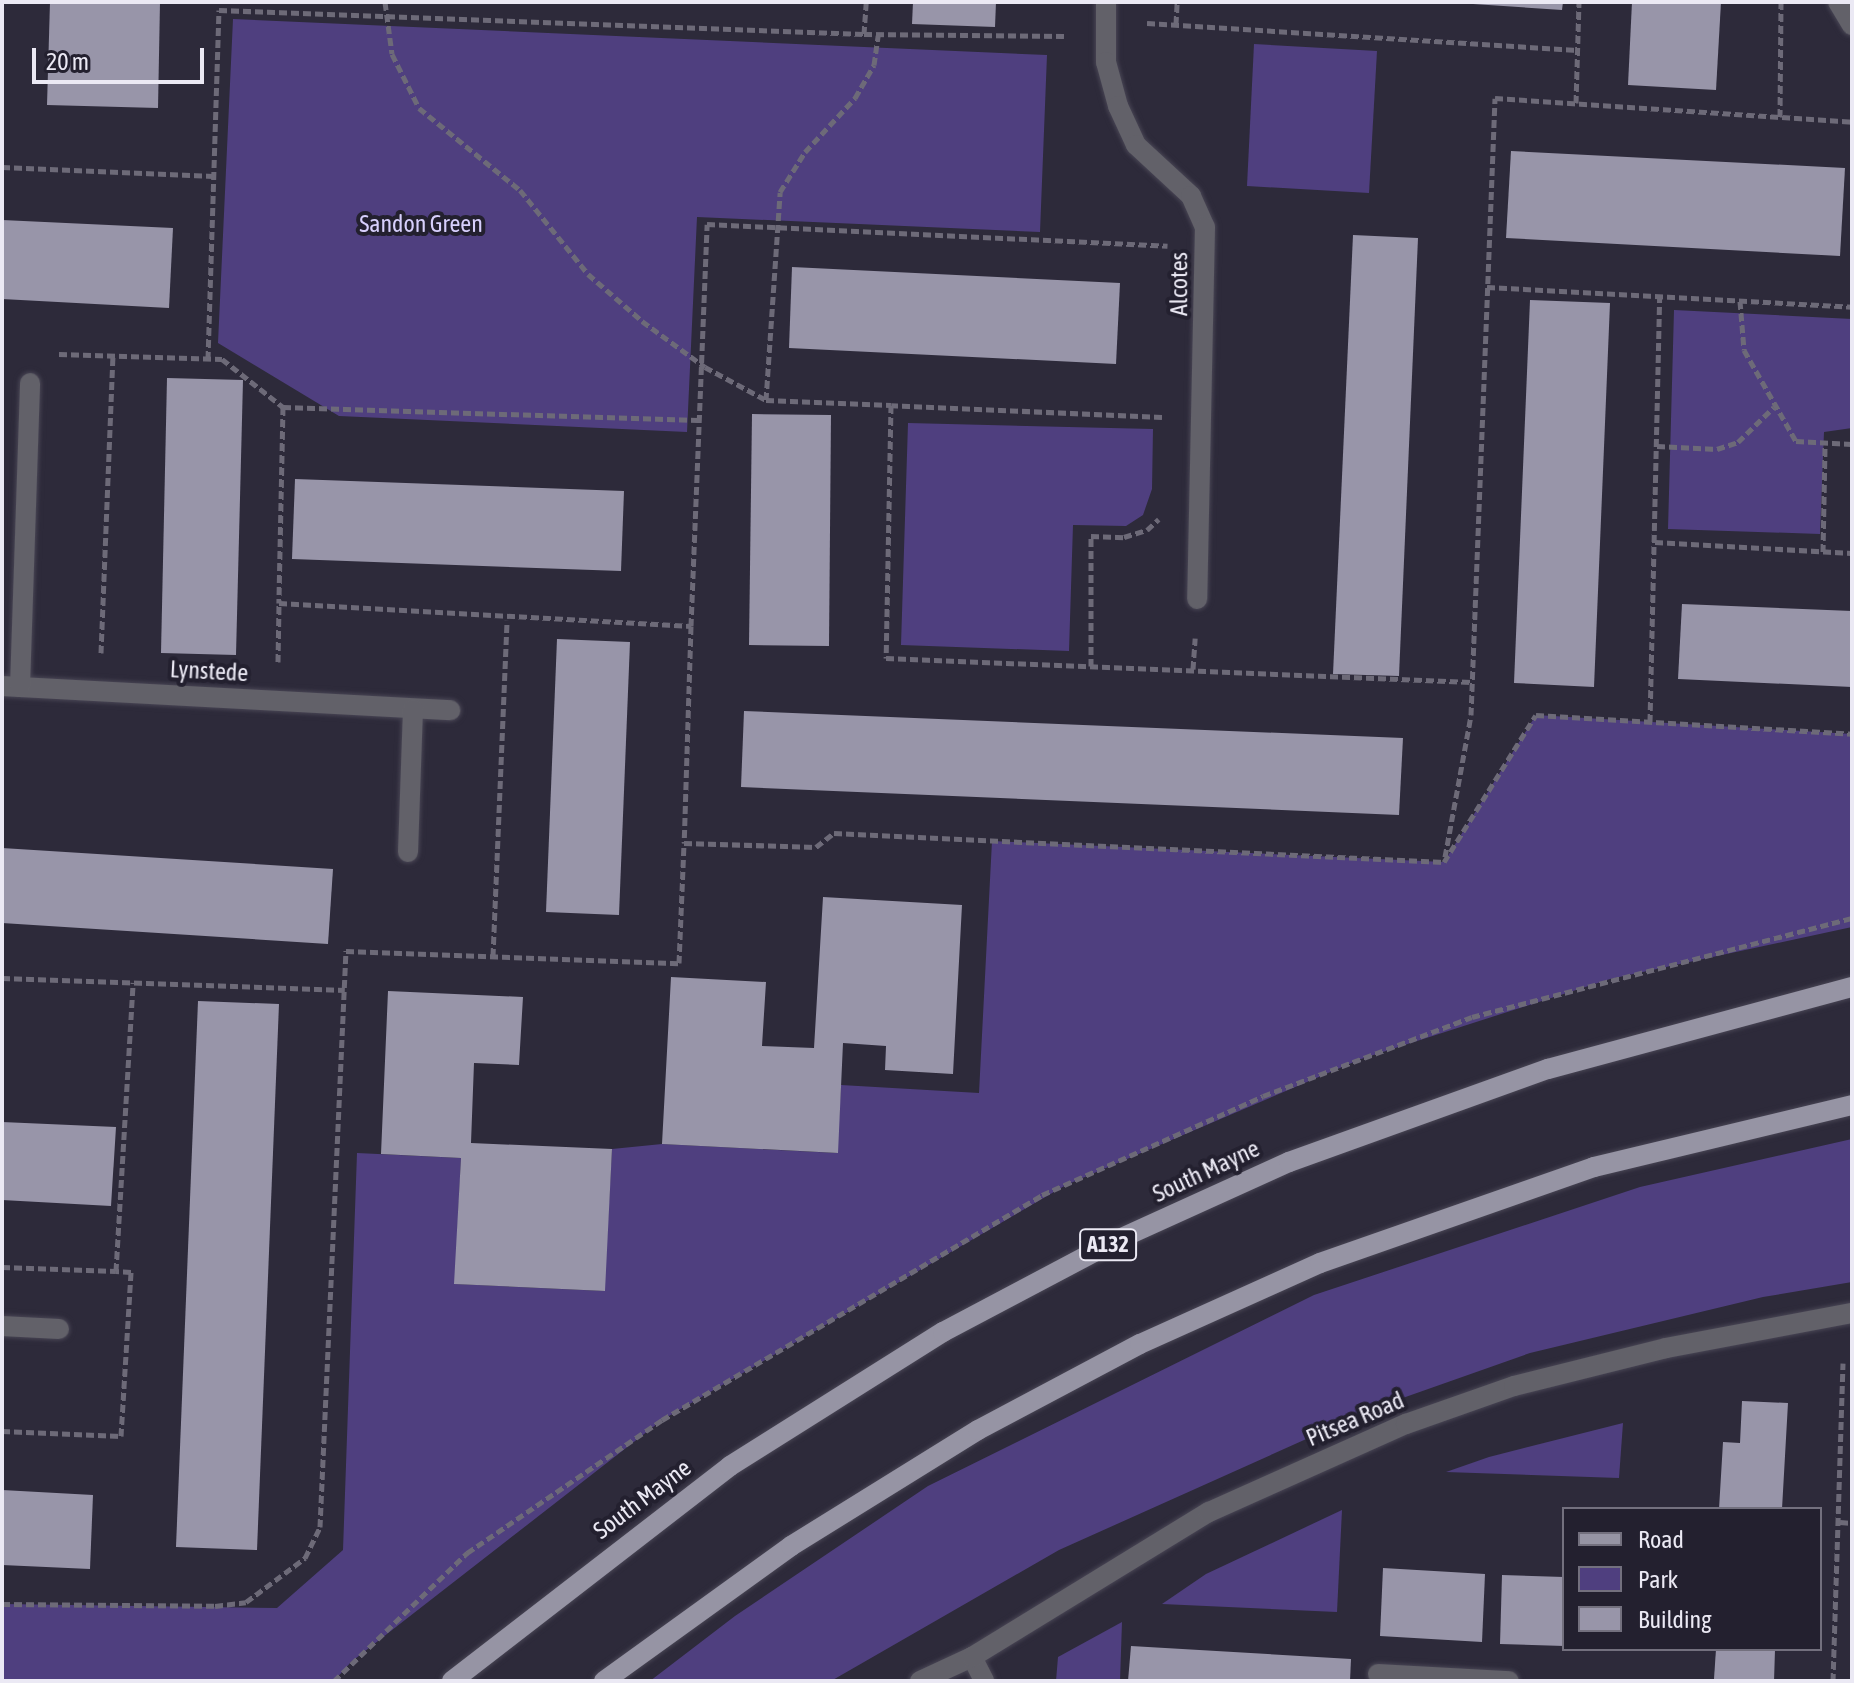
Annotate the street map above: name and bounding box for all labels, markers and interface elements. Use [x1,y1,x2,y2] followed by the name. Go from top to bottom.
[36,32,208,82] scale bar
[46,48,89,75] text: 20 m
[359,210,483,238] park label: Sandon Green
[1165,252,1193,316] street label: Alcotes
[169,655,249,687] street label: Lynstede
[1148,1134,1264,1208] street label: South Mayne
[1078,1227,1138,1263] road number: A132
[1302,1386,1408,1452] street label: Pitsea Road
[588,1453,696,1545] street label: South Mayne
[1562,1507,1822,1651] legend
[1638,1526,1684,1553] text: Road
[1638,1566,1678,1593] text: Park
[1638,1606,1711,1633] text: Building

